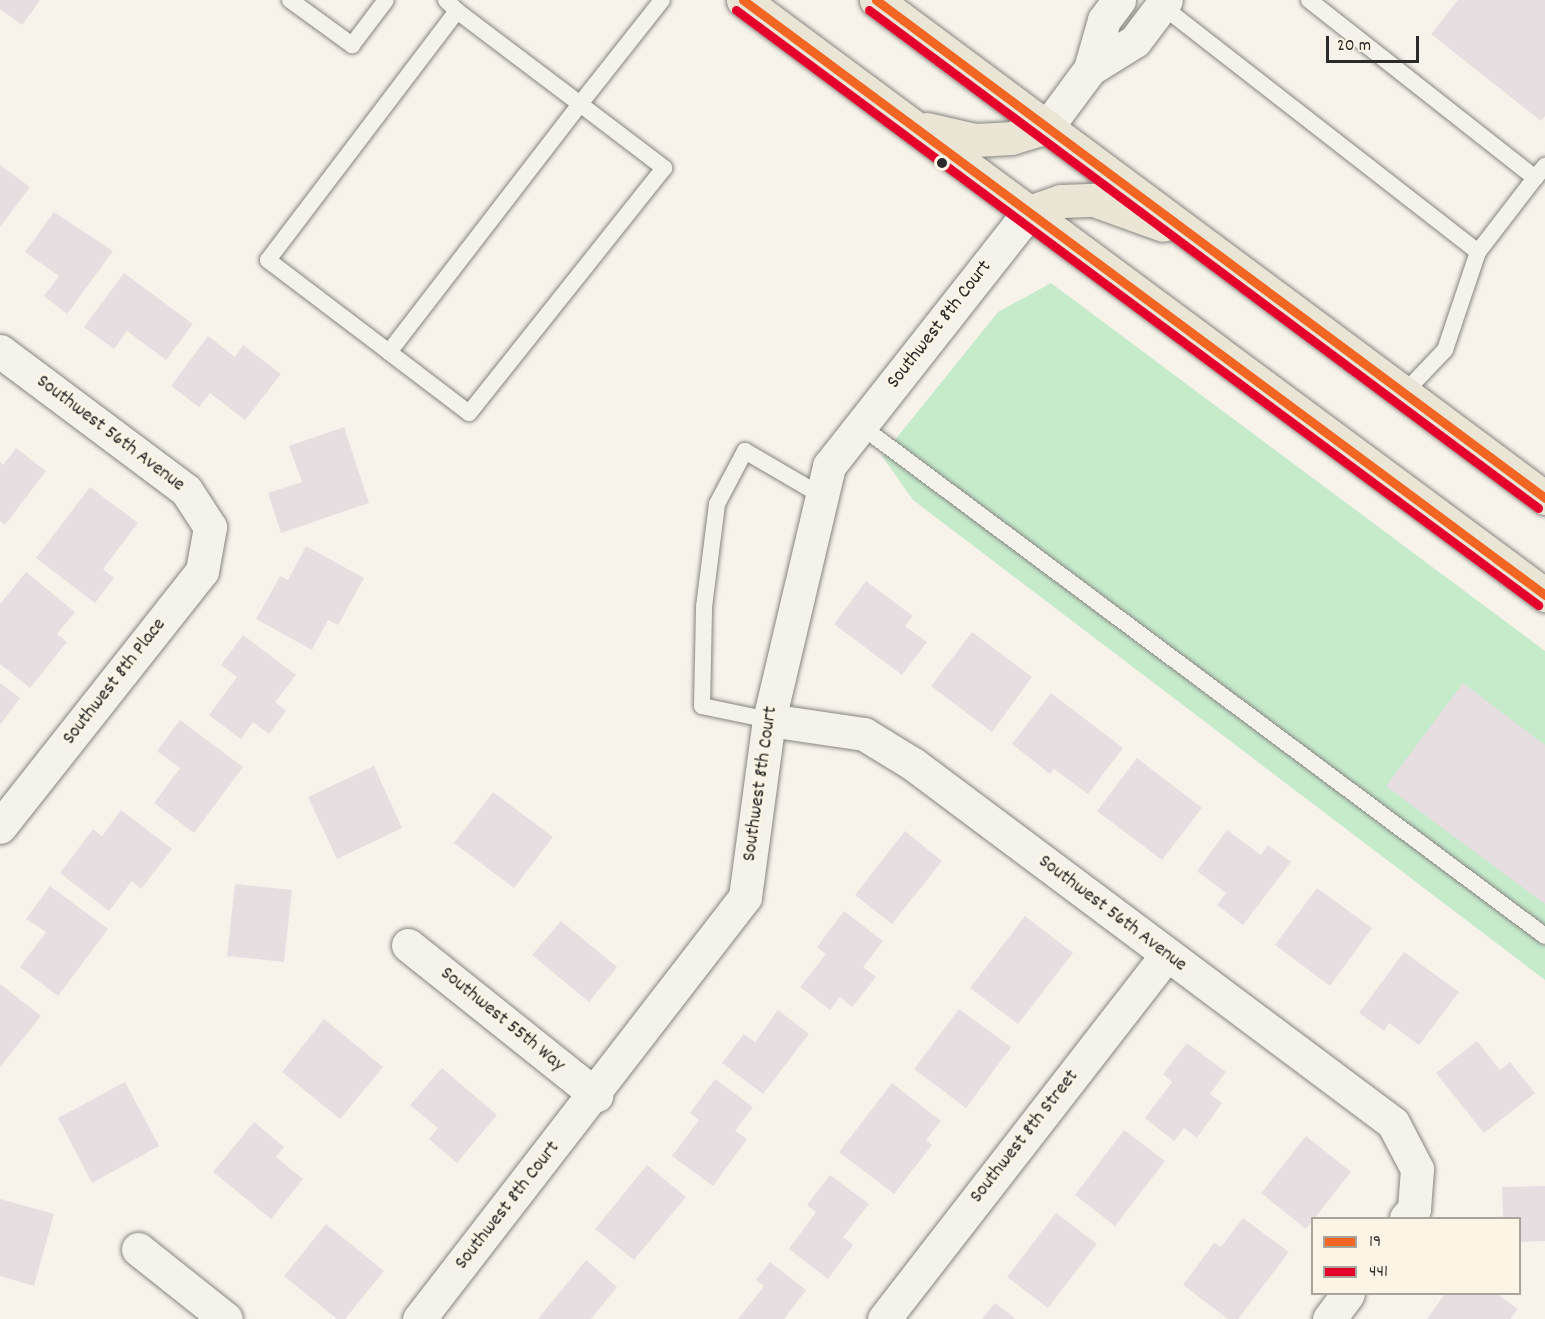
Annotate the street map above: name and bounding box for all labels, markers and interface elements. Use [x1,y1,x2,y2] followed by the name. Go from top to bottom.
[1329,24,1422,62] scale bar
[1337,34,1371,59] text: 20 m
[936,157,948,169] unlabelled marker
[882,256,998,394] street label: Southwest 8th Court
[31,370,189,498] street label: Southwest 56th Avenue
[58,614,172,750] street label: Southwest 8th Place
[738,705,784,863] street label: Southwest 8th Court
[1033,850,1191,978] street label: Southwest 56th Avenue
[435,962,569,1078] street label: Southwest 55th Way
[965,1066,1085,1208] street label: Southwest 8th Street
[450,1137,566,1275] street label: Southwest 8th Court
[1311,1217,1521,1295] legend
[1369,1230,1381,1255] text: 19
[1369,1260,1388,1285] text: 441

